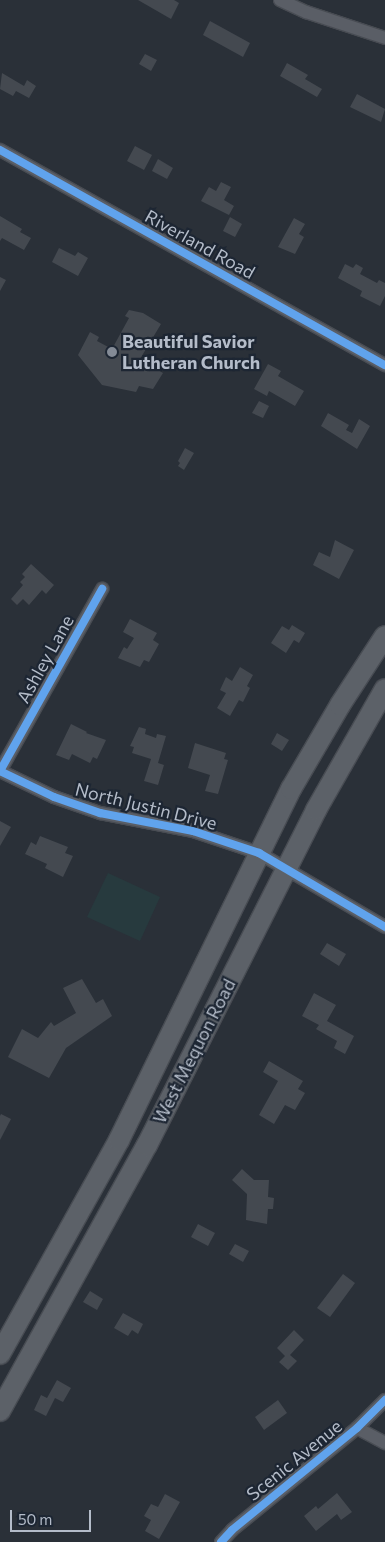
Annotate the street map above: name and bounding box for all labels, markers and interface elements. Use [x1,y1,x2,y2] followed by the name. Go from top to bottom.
[141,205,259,283] street label: Riverland Road
[122,331,260,374] place label: Beautiful Savior Lutheran Church
[106,346,118,358] marker: Beautiful Savior Lutheran Church
[12,611,78,707] street label: Ashley Lane
[73,778,219,834] street label: North Justin Drive
[148,975,240,1127] street label: West Mequon Road
[242,1415,346,1505] street label: Scenic Avenue
[12,1500,94,1532] scale bar
[18,1510,52,1528] text: 50 m

